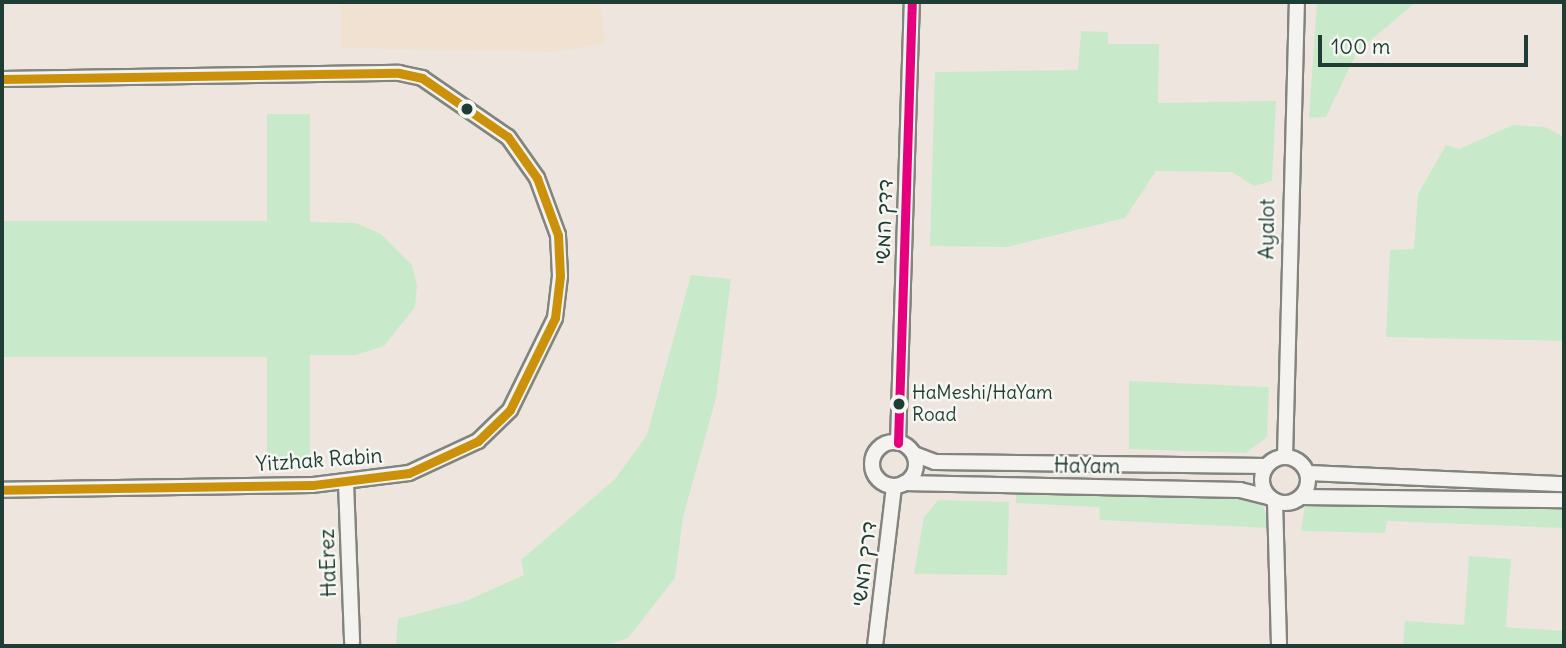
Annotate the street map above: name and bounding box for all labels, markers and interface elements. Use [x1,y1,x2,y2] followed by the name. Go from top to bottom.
[1321,21,1531,65] scale bar
[1331,33,1390,60] text: 100 m
[460,102,474,116] unlabelled marker
[870,179,898,265] street label: דדך המשי
[1254,198,1280,260] street label: Ayalot
[912,382,1053,426] place label: HaMeshi/HaYam Road
[892,397,906,411] marker: HaMeshi/HaYam Road
[255,443,383,477] street label: Yitzhak Rabin
[1054,453,1120,479] street label: HaYam
[846,520,882,608] street label: דרך המשי
[314,528,342,598] street label: HaErez

